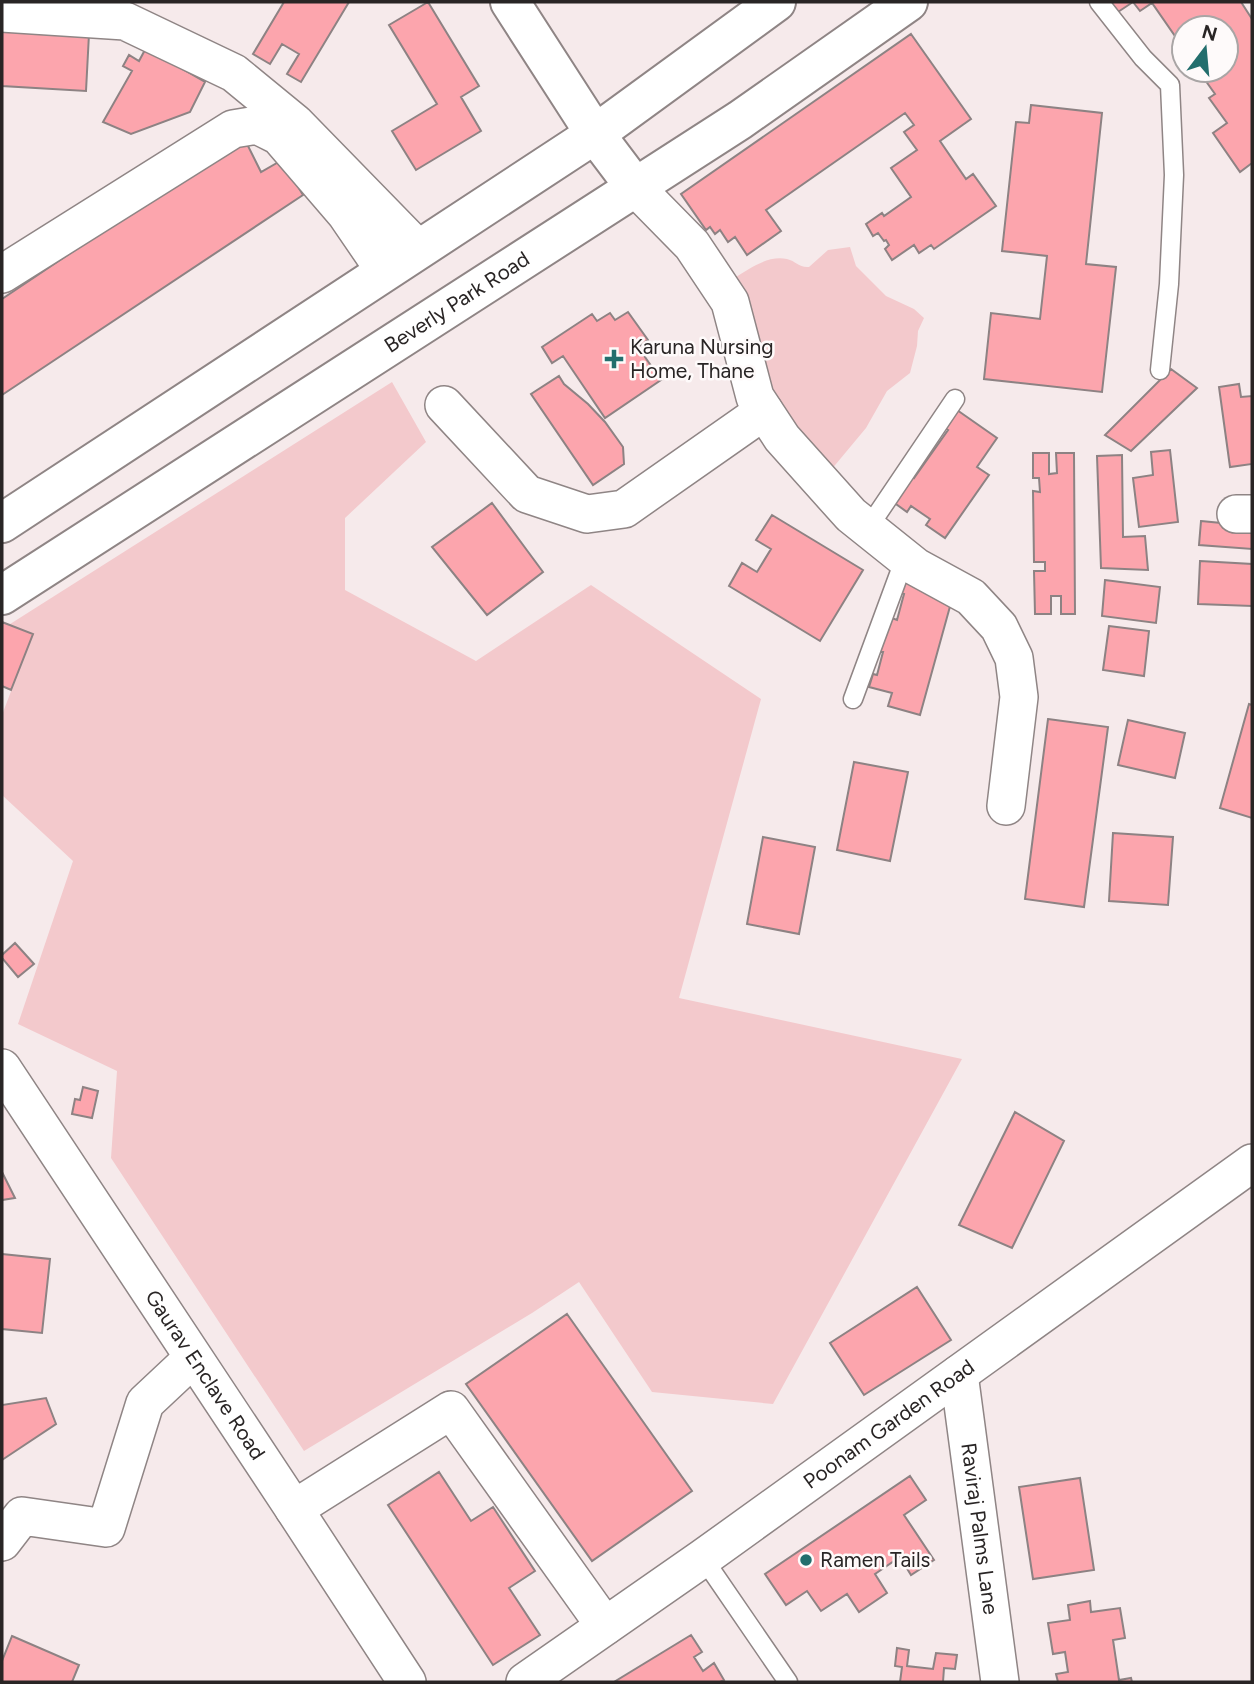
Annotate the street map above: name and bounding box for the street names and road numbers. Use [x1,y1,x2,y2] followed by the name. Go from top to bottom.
[379,246,534,358] street label: Beverly Park Road
[140,1285,271,1464] street label: Gaurav Enclave Road
[798,1354,979,1494] street label: Poonam Garden Road
[956,1441,1004,1616] street label: Raviraj Palms Lane

